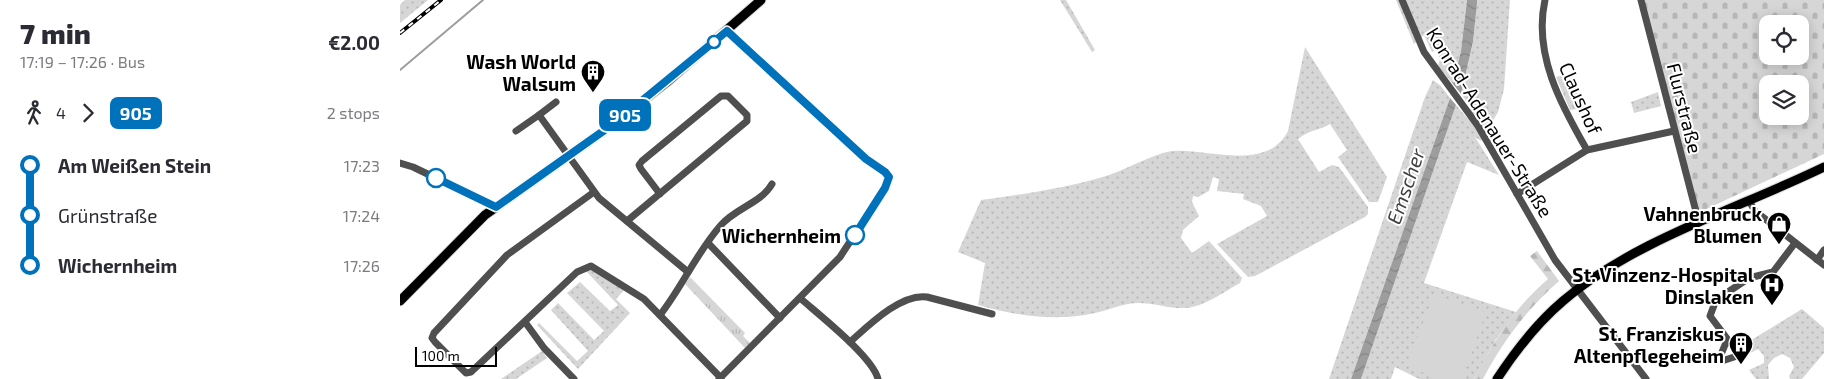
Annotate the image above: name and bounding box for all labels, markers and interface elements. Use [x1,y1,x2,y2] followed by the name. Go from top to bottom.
[1759,15,1809,125] map controls
[1759,15,1809,65] button: locate
[20,16,91,50] text: 7 min
[1422,23,1558,221] street label: Konrad-Adenauer-Straße
[328,31,380,54] text: €2.00
[707,35,721,49] unlabelled marker
[466,50,576,95] place label: Wash World Walsum
[20,52,145,71] text: 17:19 – 17:26 · Bus
[1555,58,1607,138] street label: Claushof
[580,59,606,93] building icon: Wash World Walsum
[1663,60,1707,156] street label: Flurstraße
[1759,75,1809,125] button: layers
[20,99,48,127] icon: walk
[74,99,102,127] icon: forward
[596,99,654,131] line badge: 905
[120,102,152,124] text: 905
[56,103,66,122] text: 4
[327,103,380,122] text: 2 stops
[609,104,641,126] text: 905
[1381,144,1429,227] water label: Emscher
[58,154,211,177] text: Am Weißen Stein
[344,156,380,175] text: 17:23
[426,168,446,188] unlabelled marker
[1644,202,1762,247] place label: Vahnenbruck Blumen
[58,204,157,227] text: Grünstraße
[343,206,380,225] text: 17:24
[1766,211,1792,245] shop icon: Vahnenbruck Blumen
[722,224,841,247] place label: Wichernheim
[845,225,865,245] marker: Wichernheim
[58,254,177,277] text: Wichernheim
[344,256,380,275] text: 17:26
[1572,263,1755,308] place label: St. Vinzenz-Hospital Dinslaken
[1759,272,1785,306] hospital icon: St. Vinzenz-Hospital Dinslaken
[1574,322,1724,367] place label: St. Franziskus Altenpflegeheim
[1728,331,1754,365] building icon: St. Franziskus Altenpflegeheim
[415,344,498,367] scale bar
[422,347,460,364] text: 100 m

